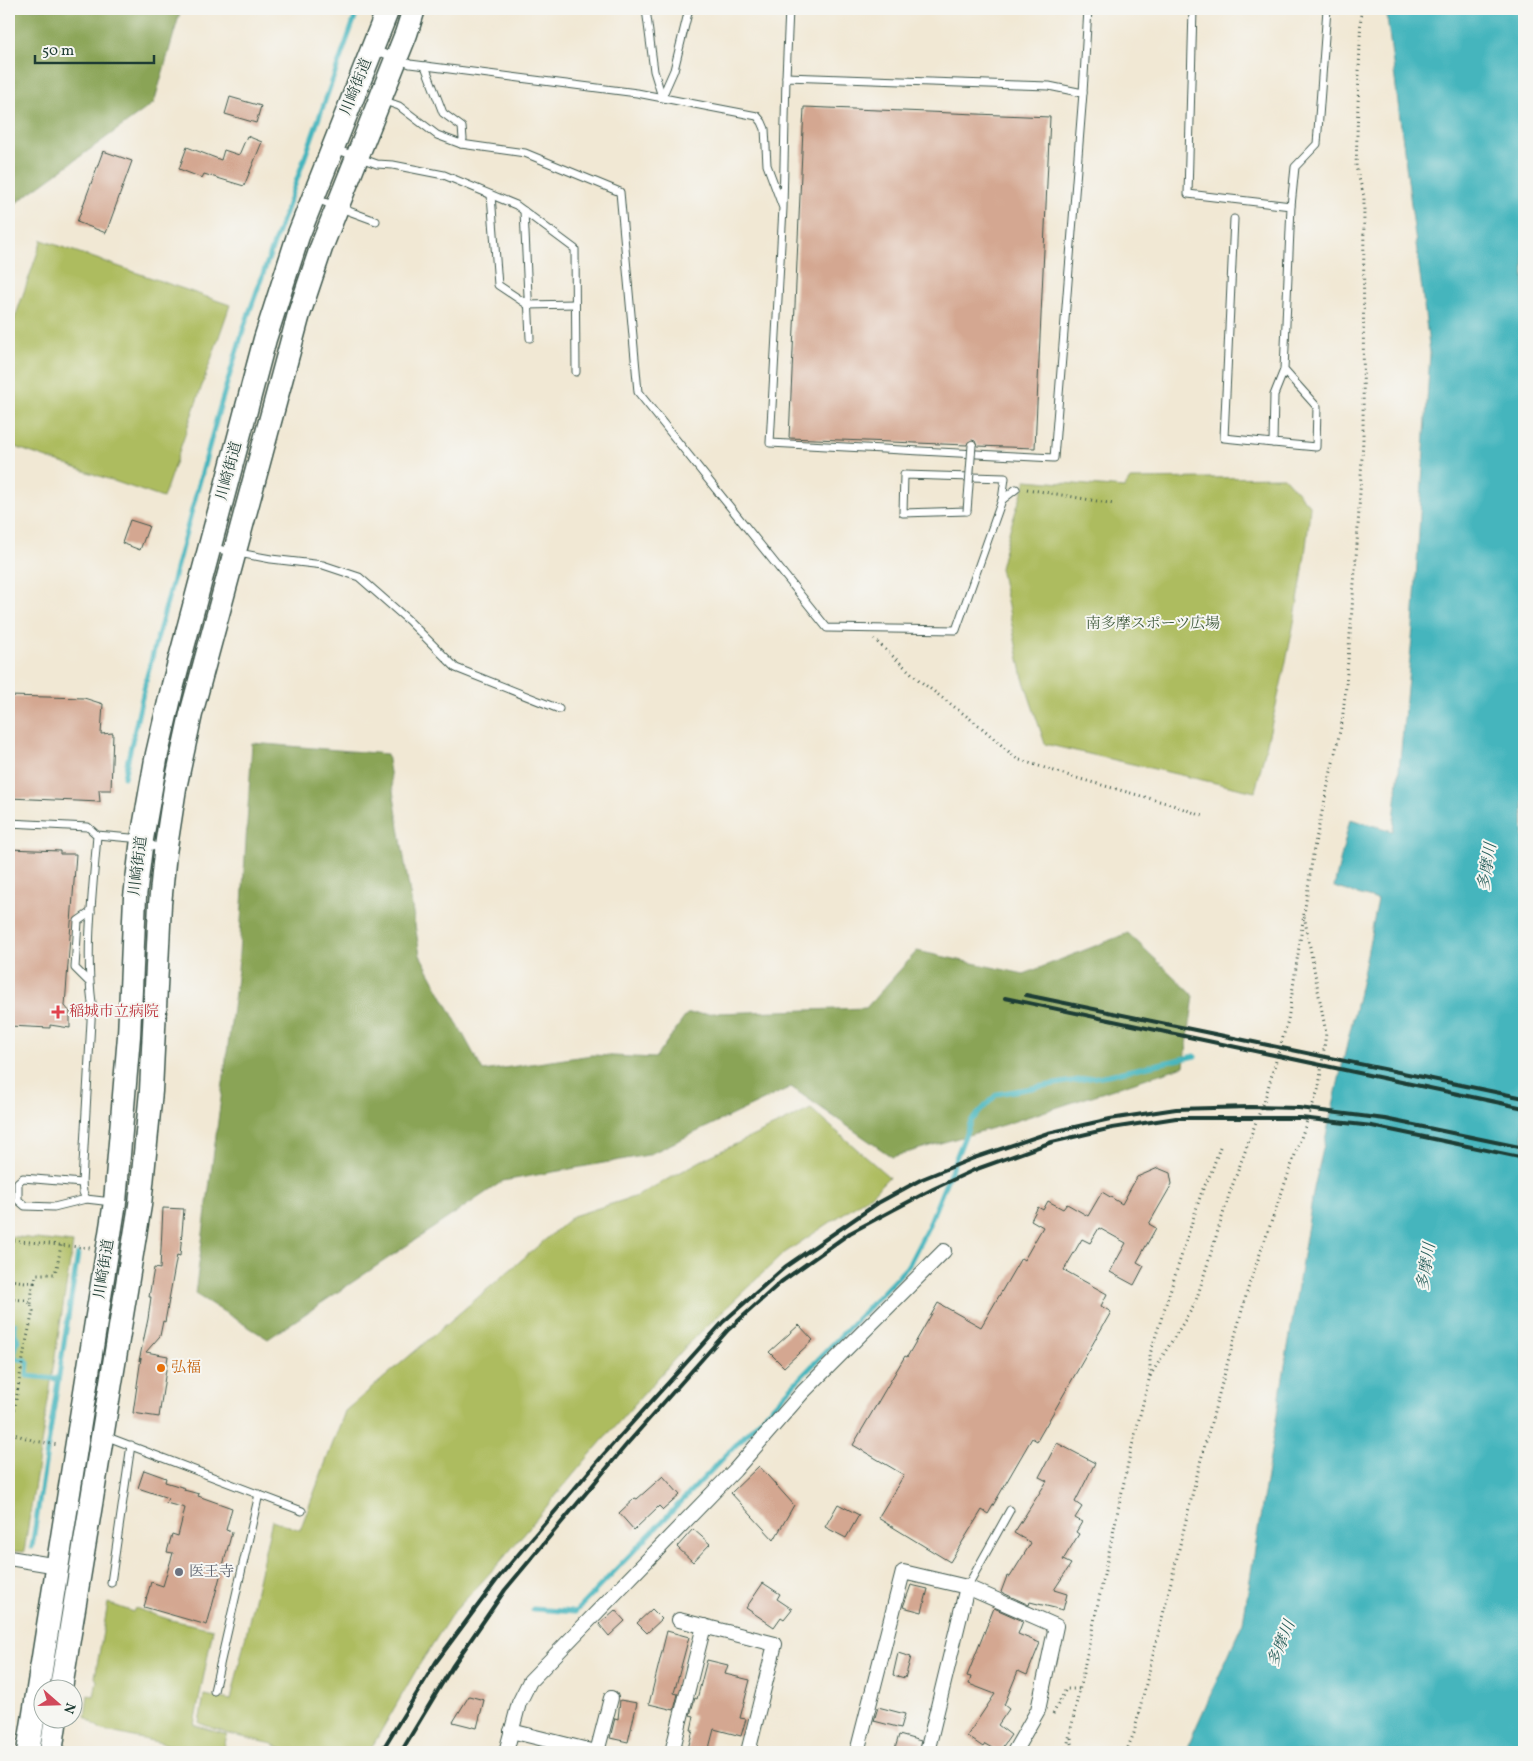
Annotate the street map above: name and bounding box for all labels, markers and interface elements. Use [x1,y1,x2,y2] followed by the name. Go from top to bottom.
[35,32,154,64] scale bar
[42,41,74,62] text: 50 m
[336,55,378,119] street label: 川崎街道
[212,439,248,503] street label: 川崎街道
[1086,614,1220,635] park label: 南多摩スポーツ広場
[125,835,153,897] street label: 川崎街道
[1473,840,1503,892] water label: 多摩川
[69,1002,159,1023] place label: 稲城市立病院
[51,1005,65,1019] marker: 稲城市立病院
[90,1238,120,1300] street label: 川崎街道
[1412,1240,1442,1292] water label: 多摩川
[171,1358,201,1379] place label: 弘福
[155,1362,167,1374] marker: 弘福
[189,1562,234,1583] place label: 医王寺
[173,1566,185,1578] marker: 医王寺
[1263,1616,1302,1670] water label: 多摩川
[32,1678,82,1728] north arrow
[58,1700,79,1716] text: N

